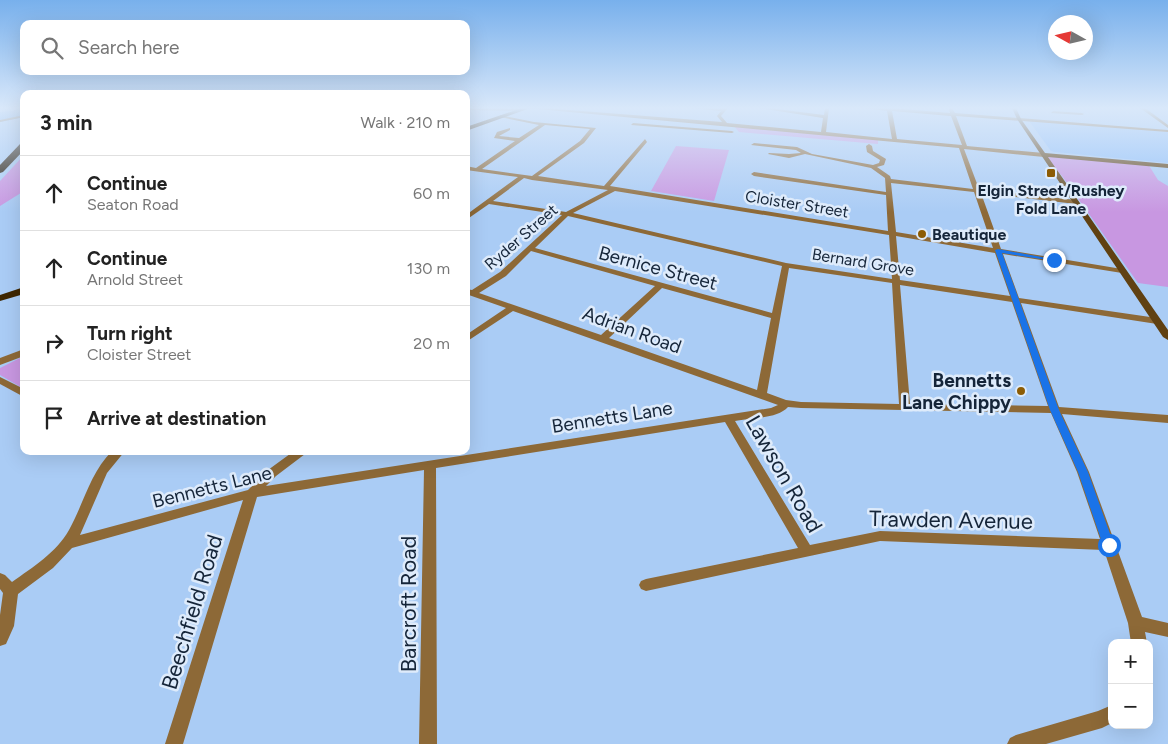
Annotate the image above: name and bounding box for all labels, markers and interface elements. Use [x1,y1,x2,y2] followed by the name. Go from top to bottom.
[1048,15,1093,60] north arrow
[20,20,470,75] search box
[38,34,66,62] icon: search
[78,36,180,59] text: Search here
[40,110,92,135] text: 3 min
[361,113,450,132] text: Walk · 210 m
[1045,167,1057,179] marker: Elgin Street/Rushey Fold Lane
[87,172,167,195] text: Continue
[40,179,68,207] icon: ahead
[977,181,1125,218] place label: Elgin Street/Rushey Fold Lane
[413,184,450,203] text: 60 m
[744,186,850,222] street label: Cloister Street
[87,195,179,214] text: Seaton Road
[481,200,561,274] street label: Ryder Street
[932,225,1006,244] place label: Beautique
[916,228,928,240] marker: Beautique
[596,241,720,295] street label: Bernice Street
[811,245,916,279] street label: Bernard Grove
[87,247,167,270] text: Continue
[1043,249,1066,272] route end
[40,254,68,282] icon: ahead
[407,259,450,278] text: 130 m
[87,270,183,289] text: Arnold Street
[579,302,685,358] street label: Adrian Road
[87,322,173,345] text: Turn right
[40,329,68,357] icon: right
[413,334,450,353] text: 20 m
[87,345,191,364] text: Cloister Street
[902,369,1011,414] place label: Bennetts Lane Chippy
[1015,385,1027,397] marker: Bennetts Lane Chippy
[550,396,674,438] street label: Bennetts Lane
[40,404,68,432] icon: arrive
[87,407,266,430] text: Arrive at destination
[740,410,828,538] street label: Lawson Road
[150,461,274,513] street label: Bennetts Lane
[869,505,1033,535] street label: Trawden Avenue
[156,531,228,693] street label: Beechfield Road
[1098,534,1121,557] route start
[395,536,422,672] street label: Barcroft Road
[1108,639,1153,729] map controls
[1108,639,1153,684] button: +
[1108,684,1153,729] button: −

